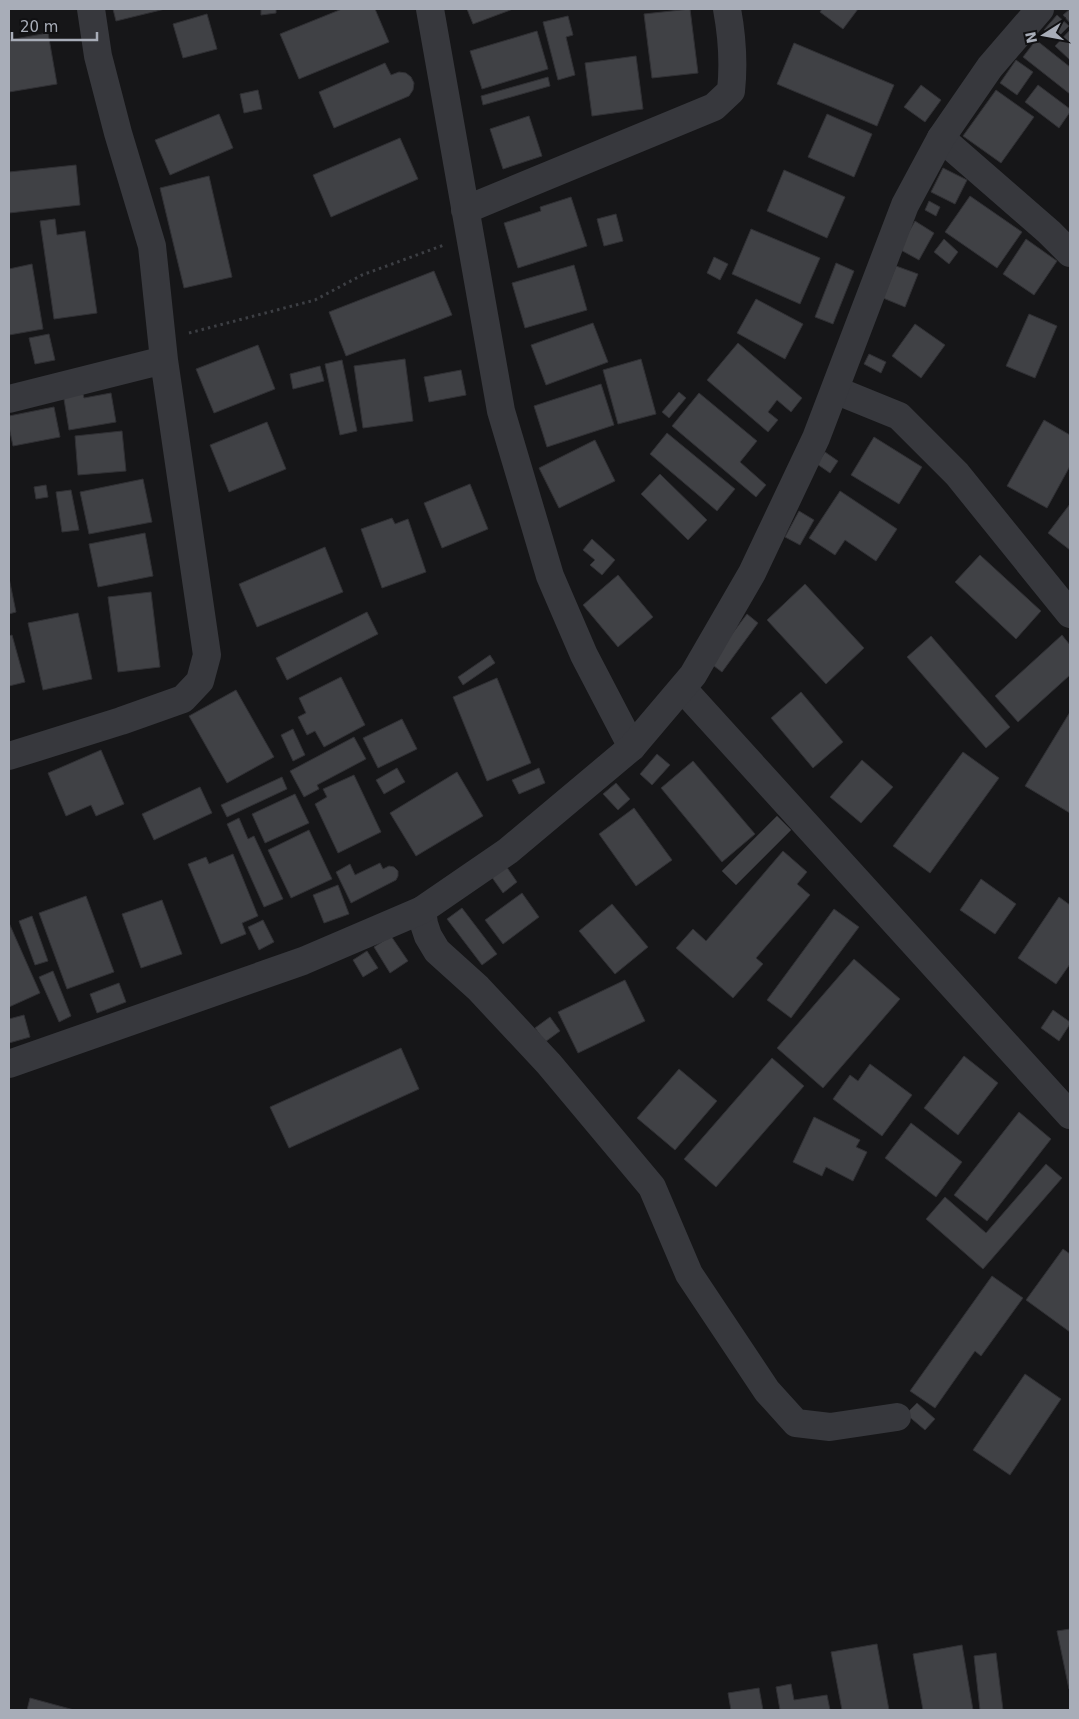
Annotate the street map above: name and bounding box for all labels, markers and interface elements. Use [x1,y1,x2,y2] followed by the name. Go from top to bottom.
[12,10,98,42] scale bar
[1019,10,1069,60] north arrow
[20,18,58,36] text: 20 m
[1022,30,1040,45] text: N

